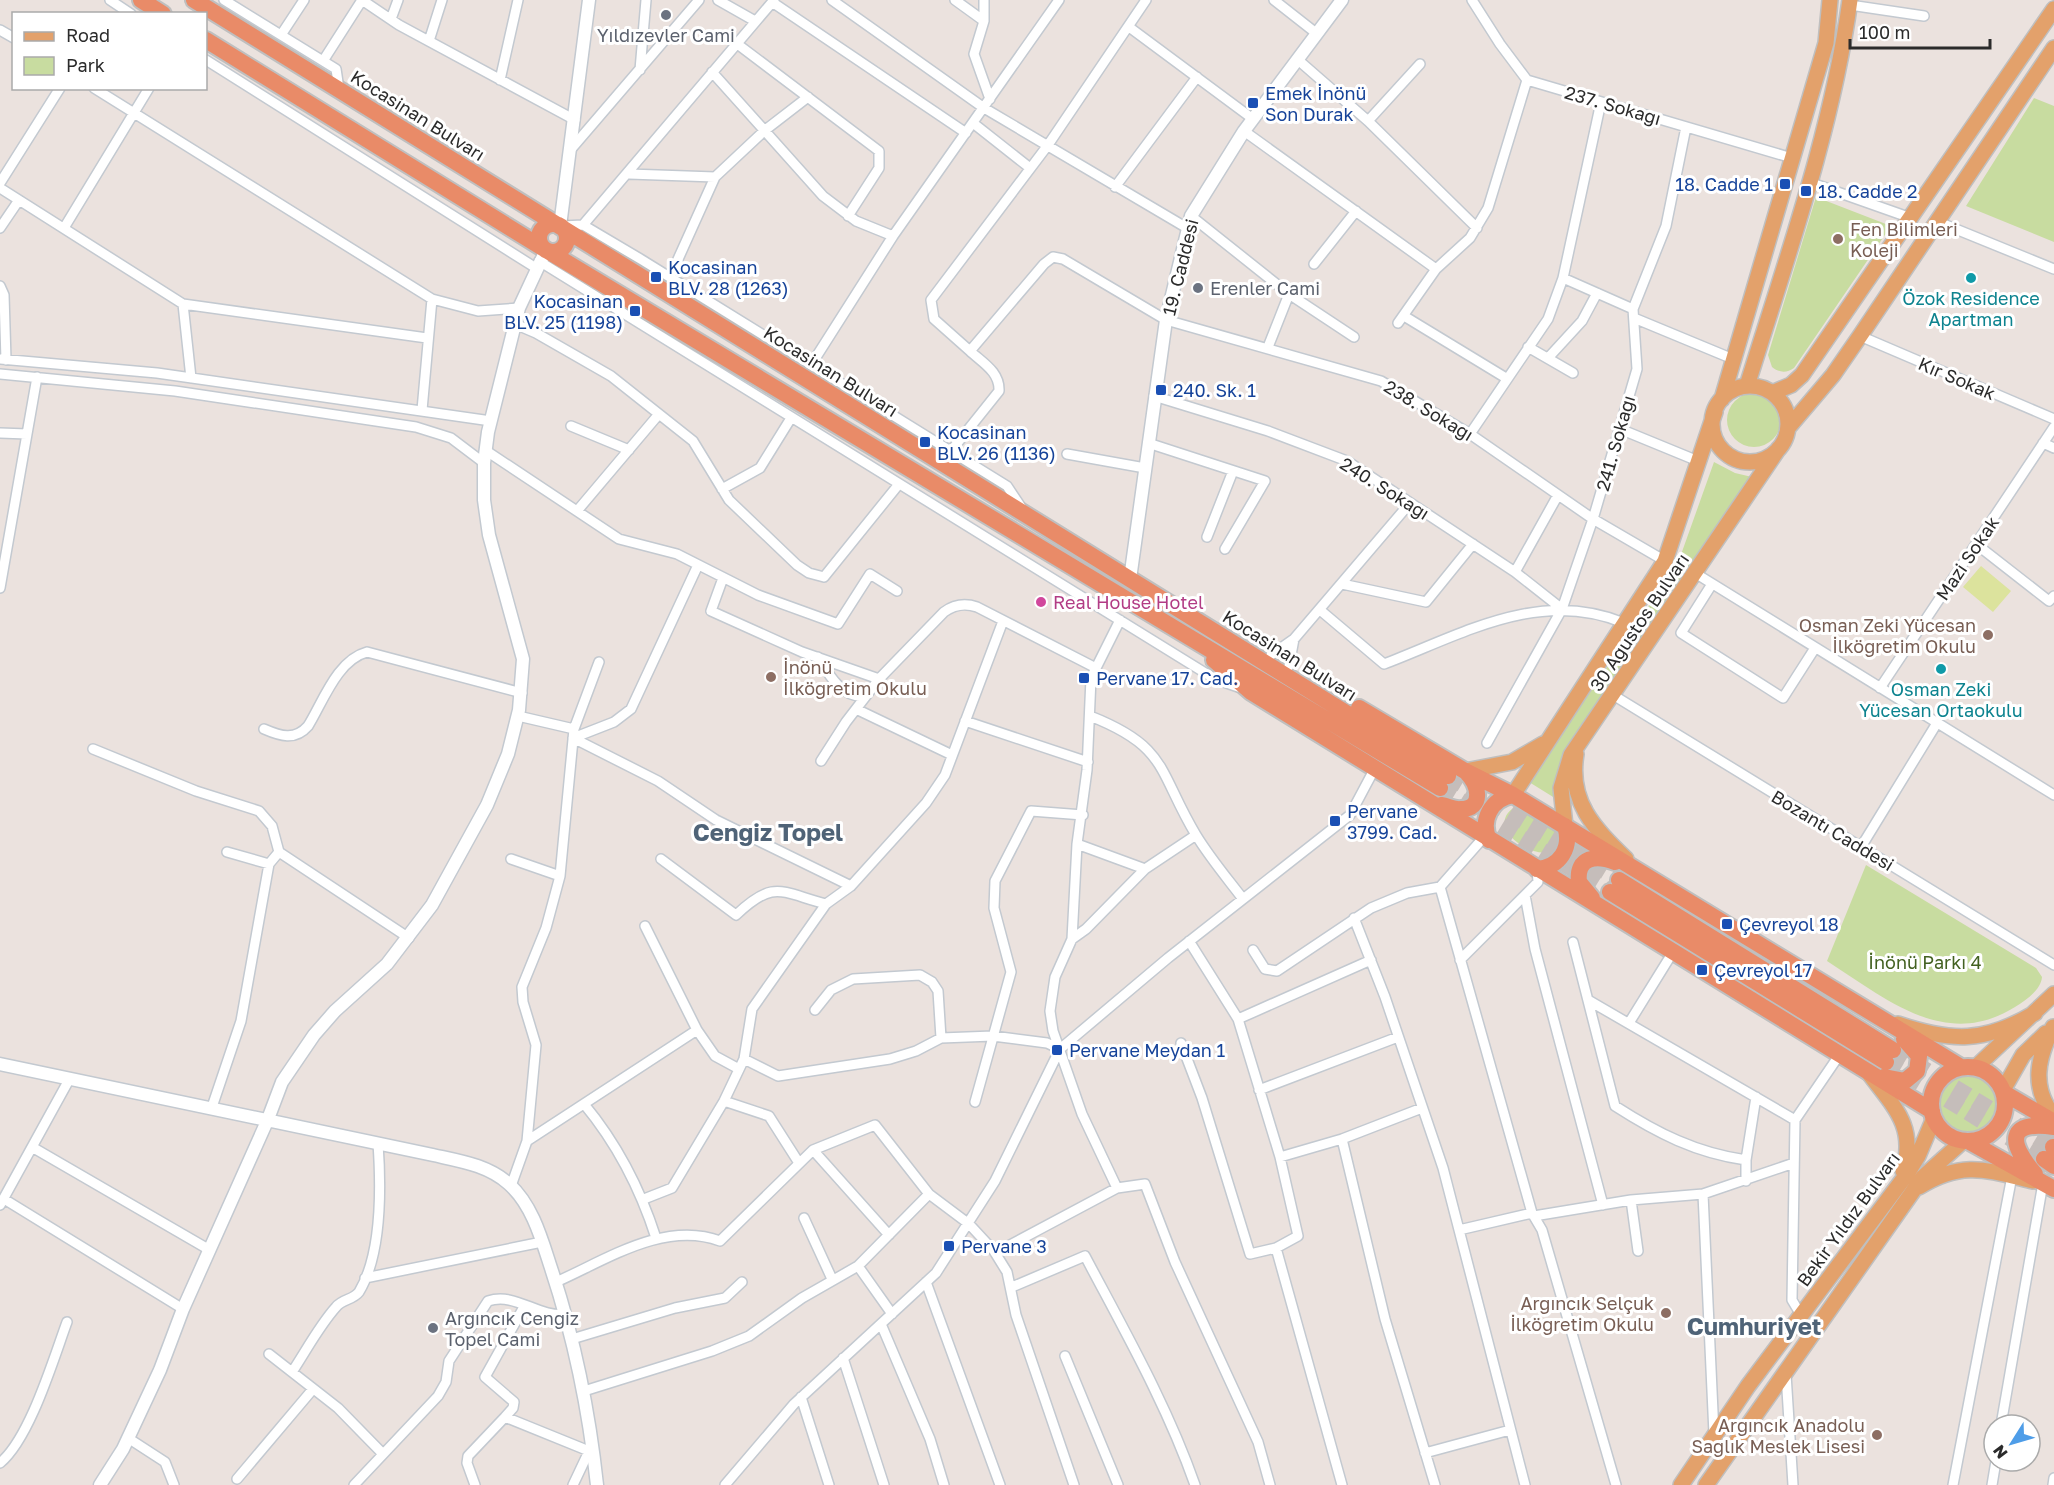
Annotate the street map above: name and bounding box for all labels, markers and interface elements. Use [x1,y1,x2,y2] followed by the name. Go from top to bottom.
[659,8,673,22] marker: Yıldızevler Cami
[12,12,207,90] legend
[1850,12,1990,50] scale bar
[1859,21,1910,43] text: 100 m
[66,24,110,46] text: Road
[597,24,735,46] place label: Yıldızevler Cami
[66,54,105,76] text: Park
[347,65,489,165] street label: Kocasinan Bulvarı
[1562,81,1664,129] street label: 237. Sokağı
[1265,82,1367,125] place label: Emek İnönü Son Durak
[1246,96,1260,110] marker: Emek İnönü Son Durak
[1675,173,1773,195] place label: 18. Cadde 1
[1778,177,1792,191] marker: 18. Cadde 1
[1818,180,1918,202] place label: 18. Cadde 2
[1799,184,1813,198] marker: 18. Cadde 2
[1157,216,1203,318] street label: 19. Caddesi
[1850,218,1958,261] place label: Fen Bilimleri Koleji
[1831,232,1845,246] marker: Fen Bilimleri Koleji
[668,256,789,299] place label: Kocasinan BLV. 28 (1263)
[649,270,663,284] marker: Kocasinan BLV. 28 (1263)
[1964,271,1978,285] marker: Özok Residence Apartman
[1210,277,1320,299] place label: Erenler Cami
[1191,281,1205,295] marker: Erenler Cami
[1902,287,2040,330] place label: Özok Residence Apartman
[504,290,623,333] place label: Kocasinan BLV. 25 (1198)
[628,304,642,318] marker: Kocasinan BLV. 25 (1198)
[760,321,902,421] street label: Kocasinan Bulvarı
[1915,352,1999,404] street label: Kır Sokak
[1380,375,1478,445] street label: 238. Sokağı
[1173,379,1256,401] place label: 240. Sk. 1
[1154,383,1168,397] marker: 240. Sk. 1
[1591,393,1639,493] street label: 241. Sokağı
[937,421,1056,464] place label: Kocasinan BLV. 26 (1136)
[918,435,932,449] marker: Kocasinan BLV. 26 (1136)
[1336,452,1434,524] street label: 240. Sokağı
[1931,512,2003,604] street label: Mazi Sokak
[1585,549,1693,695] street label: 30 Ağustos Bulvarı
[1053,591,1204,613] place label: Real House Hotel
[1034,595,1048,609] marker: Real House Hotel
[1219,605,1361,705] street label: Kocasinan Bulvarı
[1799,614,1976,657] place label: Osman Zeki Yücesan İlköğretim Okulu
[1981,628,1995,642] marker: Osman Zeki Yücesan İlköğretim Okulu
[783,656,927,699] place label: İnönü İlköğretim Okulu
[1934,662,1948,676] marker: Osman Zeki Yücesan Ortaokulu
[1096,667,1238,689] place label: Pervane 17. Cad.
[764,670,778,684] marker: İnönü İlköğretim Okulu
[1077,671,1091,685] marker: Pervane 17. Cad.
[1859,678,2023,721] place label: Osman Zeki Yücesan Ortaokulu
[1768,785,1898,875] street label: Bozantı Caddesi
[1347,800,1438,843] place label: Pervane 3799. Cad.
[1328,814,1342,828] marker: Pervane 3799. Cad.
[693,817,843,846] district label: Cengiz Topel
[1739,913,1839,935] place label: Çevreyol 18
[1720,917,1734,931] marker: Çevreyol 18
[1868,951,1982,973] park label: İnönü Parkı 4
[1714,959,1812,981] place label: Çevreyol 17
[1695,963,1709,977] marker: Çevreyol 17
[1069,1039,1225,1061] place label: Pervane Meydan 1
[1050,1043,1064,1057] marker: Pervane Meydan 1
[1792,1148,1904,1290] street label: Bekir Yıldız Bulvarı
[961,1235,1047,1257] place label: Pervane 3
[942,1239,956,1253] marker: Pervane 3
[1510,1292,1654,1335] place label: Argıncık Selçuk İlköğretim Okulu
[1659,1306,1673,1320] marker: Argıncık Selçuk İlköğretim Okulu
[445,1307,579,1350] place label: Argıncık Cengiz Topel Cami
[1687,1311,1821,1340] district label: Cumhuriyet
[426,1321,440,1335] marker: Argıncık Cengiz Topel Cami
[1982,1413,2042,1473] north arrow
[1691,1414,1865,1457] place label: Argıncık Anadolu Sağlık Meslek Lisesi
[1870,1428,1884,1442] marker: Argıncık Anadolu Sağlık Meslek Lisesi
[1988,1441,2012,1463] text: N

